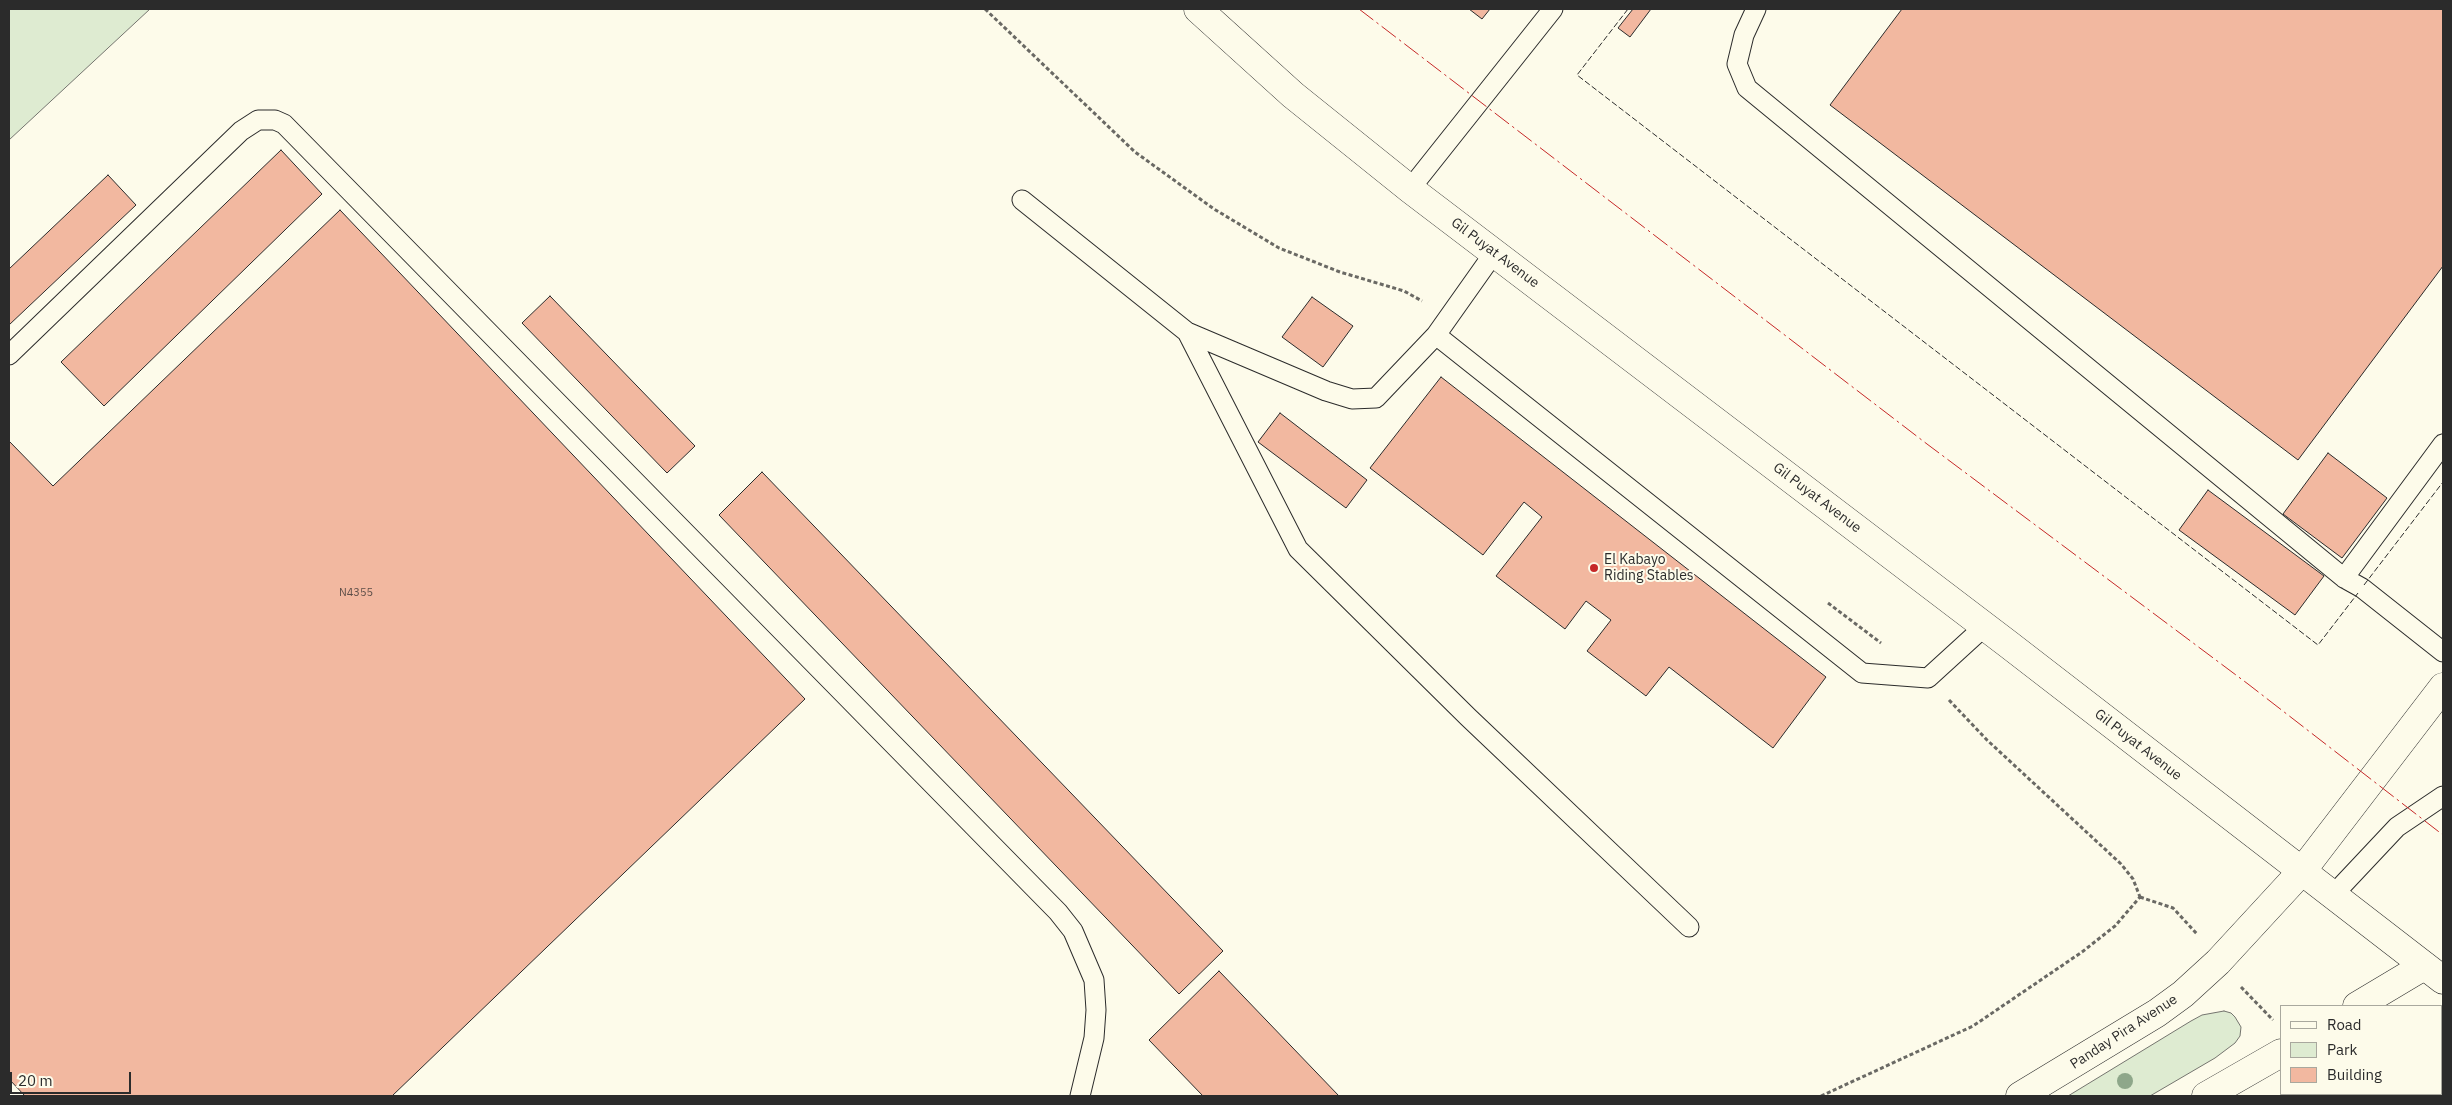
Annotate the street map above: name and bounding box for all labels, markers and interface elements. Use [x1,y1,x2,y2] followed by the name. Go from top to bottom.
[1448,214,1542,292] street label: Gil Puyat Avenue
[1770,459,1864,537] street label: Gil Puyat Avenue
[1604,552,1694,584] place label: El Kabayo Riding Stables
[1588,562,1600,574] marker: El Kabayo Riding Stables
[339,586,373,600] house number: N4355
[2091,706,2185,784] street label: Gil Puyat Avenue
[2067,991,2181,1073] street label: Panday Pira Avenue
[2280,1005,2442,1095] legend
[2327,1015,2362,1034] text: Road
[2327,1040,2357,1059] text: Park
[12,1062,134,1094] scale bar
[2327,1065,2382,1084] text: Building
[18,1071,53,1090] text: 20 m

